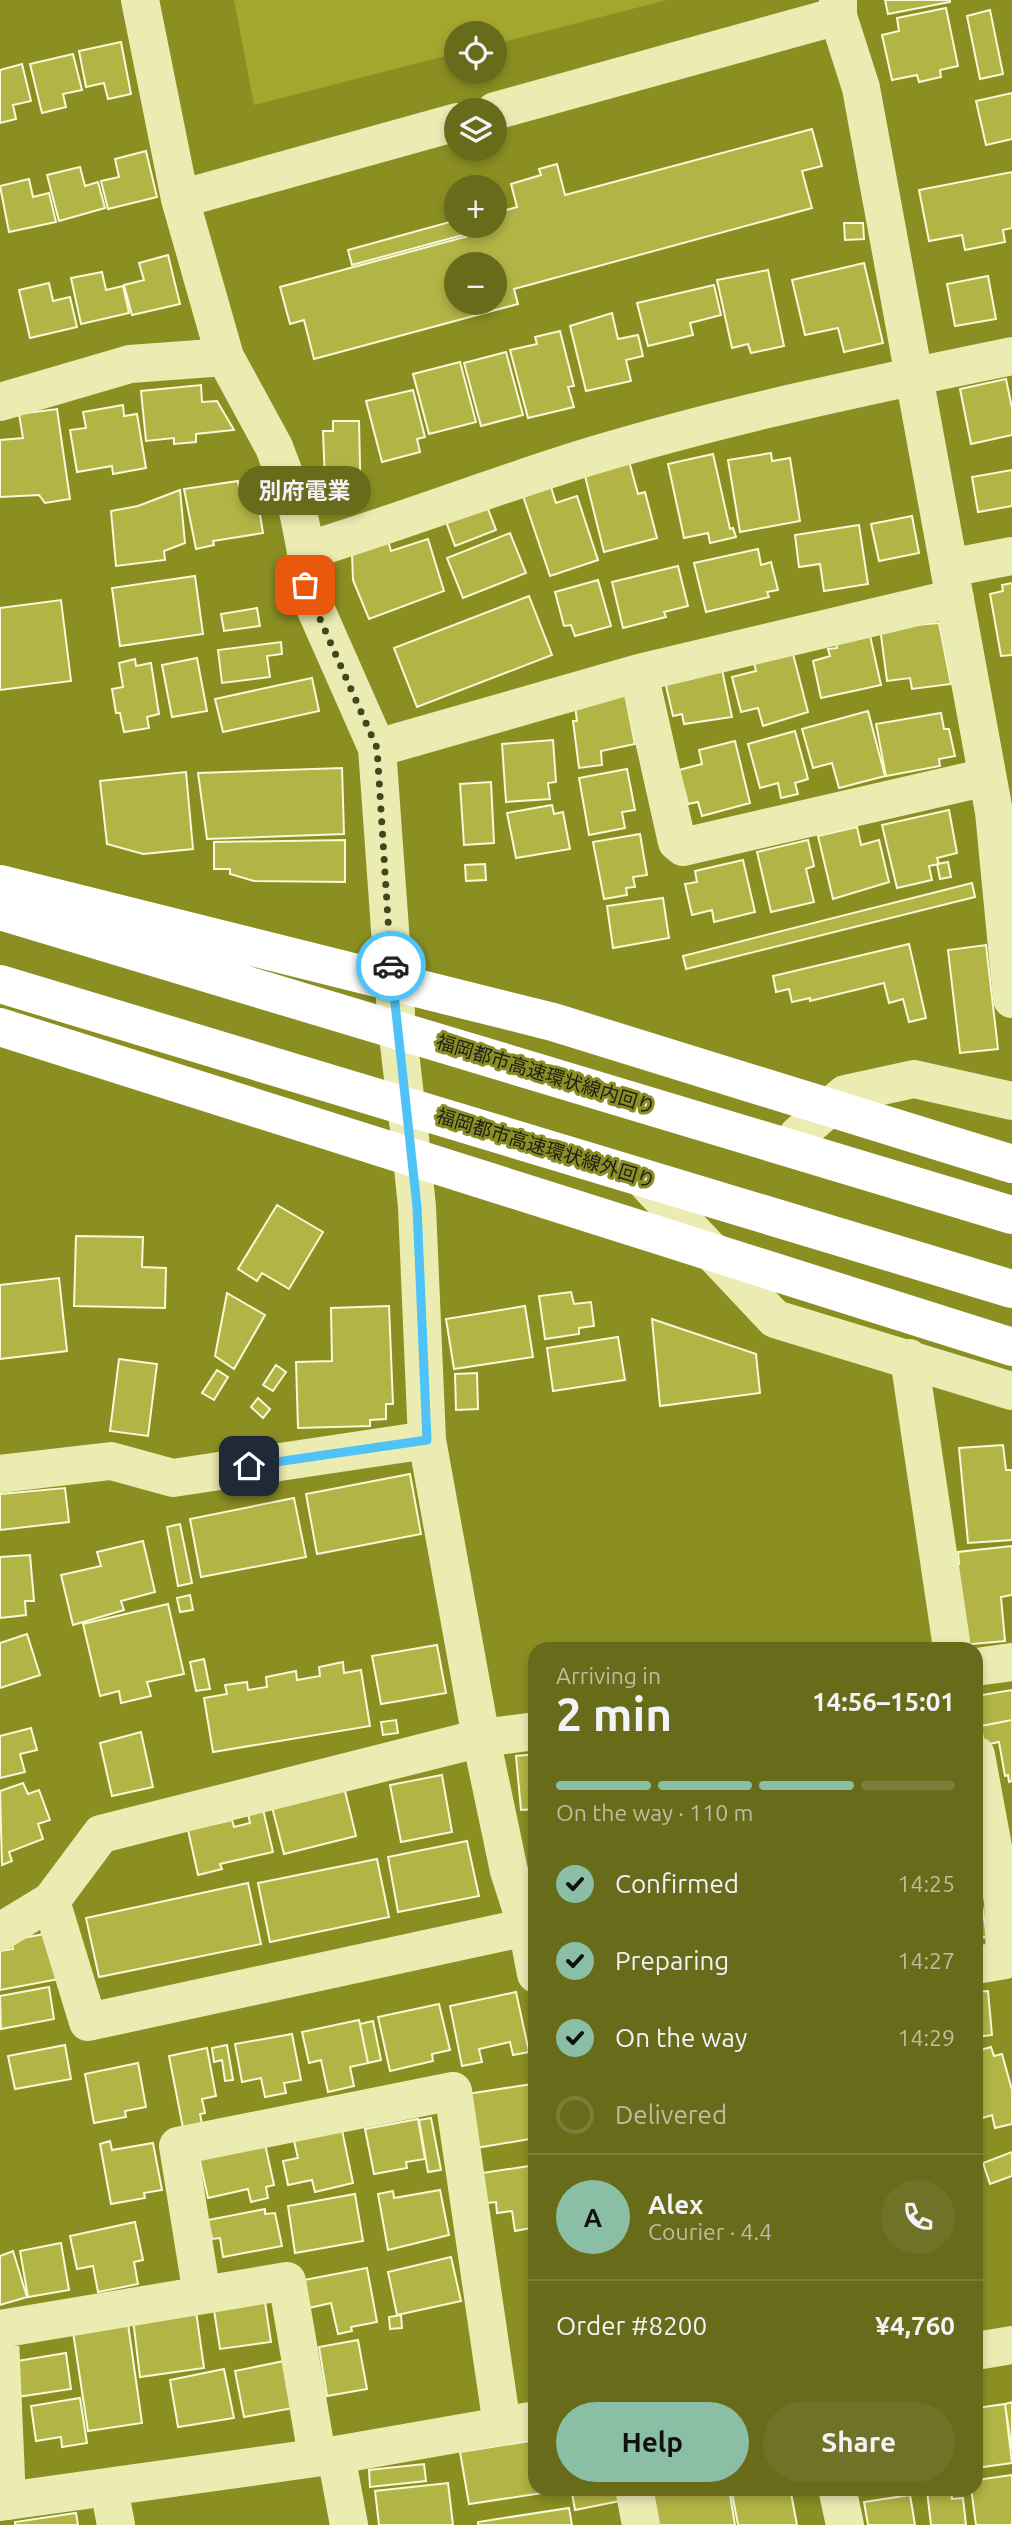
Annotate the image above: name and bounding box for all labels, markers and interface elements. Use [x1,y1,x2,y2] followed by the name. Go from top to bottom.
[444,21,507,315] map controls
[444,21,507,84] button: locate
[444,98,507,161] button: layers
[444,175,507,238] button: +
[444,252,507,315] button: −
[238,466,372,515] callout: 別府電業
[259,478,351,503] text: 別府電業
[275,555,335,615] pin
[286,566,324,604] icon: bag
[356,931,426,1001] courier
[372,947,410,985] icon: car
[434,1030,658,1118] street label: 福岡都市高速環状線内回り
[434,1104,658,1192] street label: 福岡都市高速環状線外回り
[219,1436,279,1496] pin
[230,1447,268,1485] icon: home
[556,1663,661,1688] text: Arriving in
[812,1687,955,1716] text: 14:56–15:01
[556,1688,672,1740] text: 2 min
[556,1800,753,1825] text: On the way · 110 m
[556,1865,594,1903] icon: check
[615,1869,739,1898] text: Confirmed
[897,1871,955,1896] text: 14:25
[556,1942,594,1980] icon: check
[615,1946,729,1975] text: Preparing
[897,1948,955,1973] text: 14:27
[556,2019,594,2057] icon: check
[615,2023,747,2052] text: On the way
[897,2025,955,2050] text: 14:29
[615,2100,727,2129] text: Delivered
[881,2180,955,2254] button: phone
[648,2190,703,2219] text: Alex
[584,2203,602,2232] text: A
[648,2219,772,2244] text: Courier · 4.4
[556,2311,707,2340] text: Order #8200
[875,2311,955,2340] text: ¥4,760
[556,2402,749,2482] button: Help
[763,2402,955,2482] button: Share

